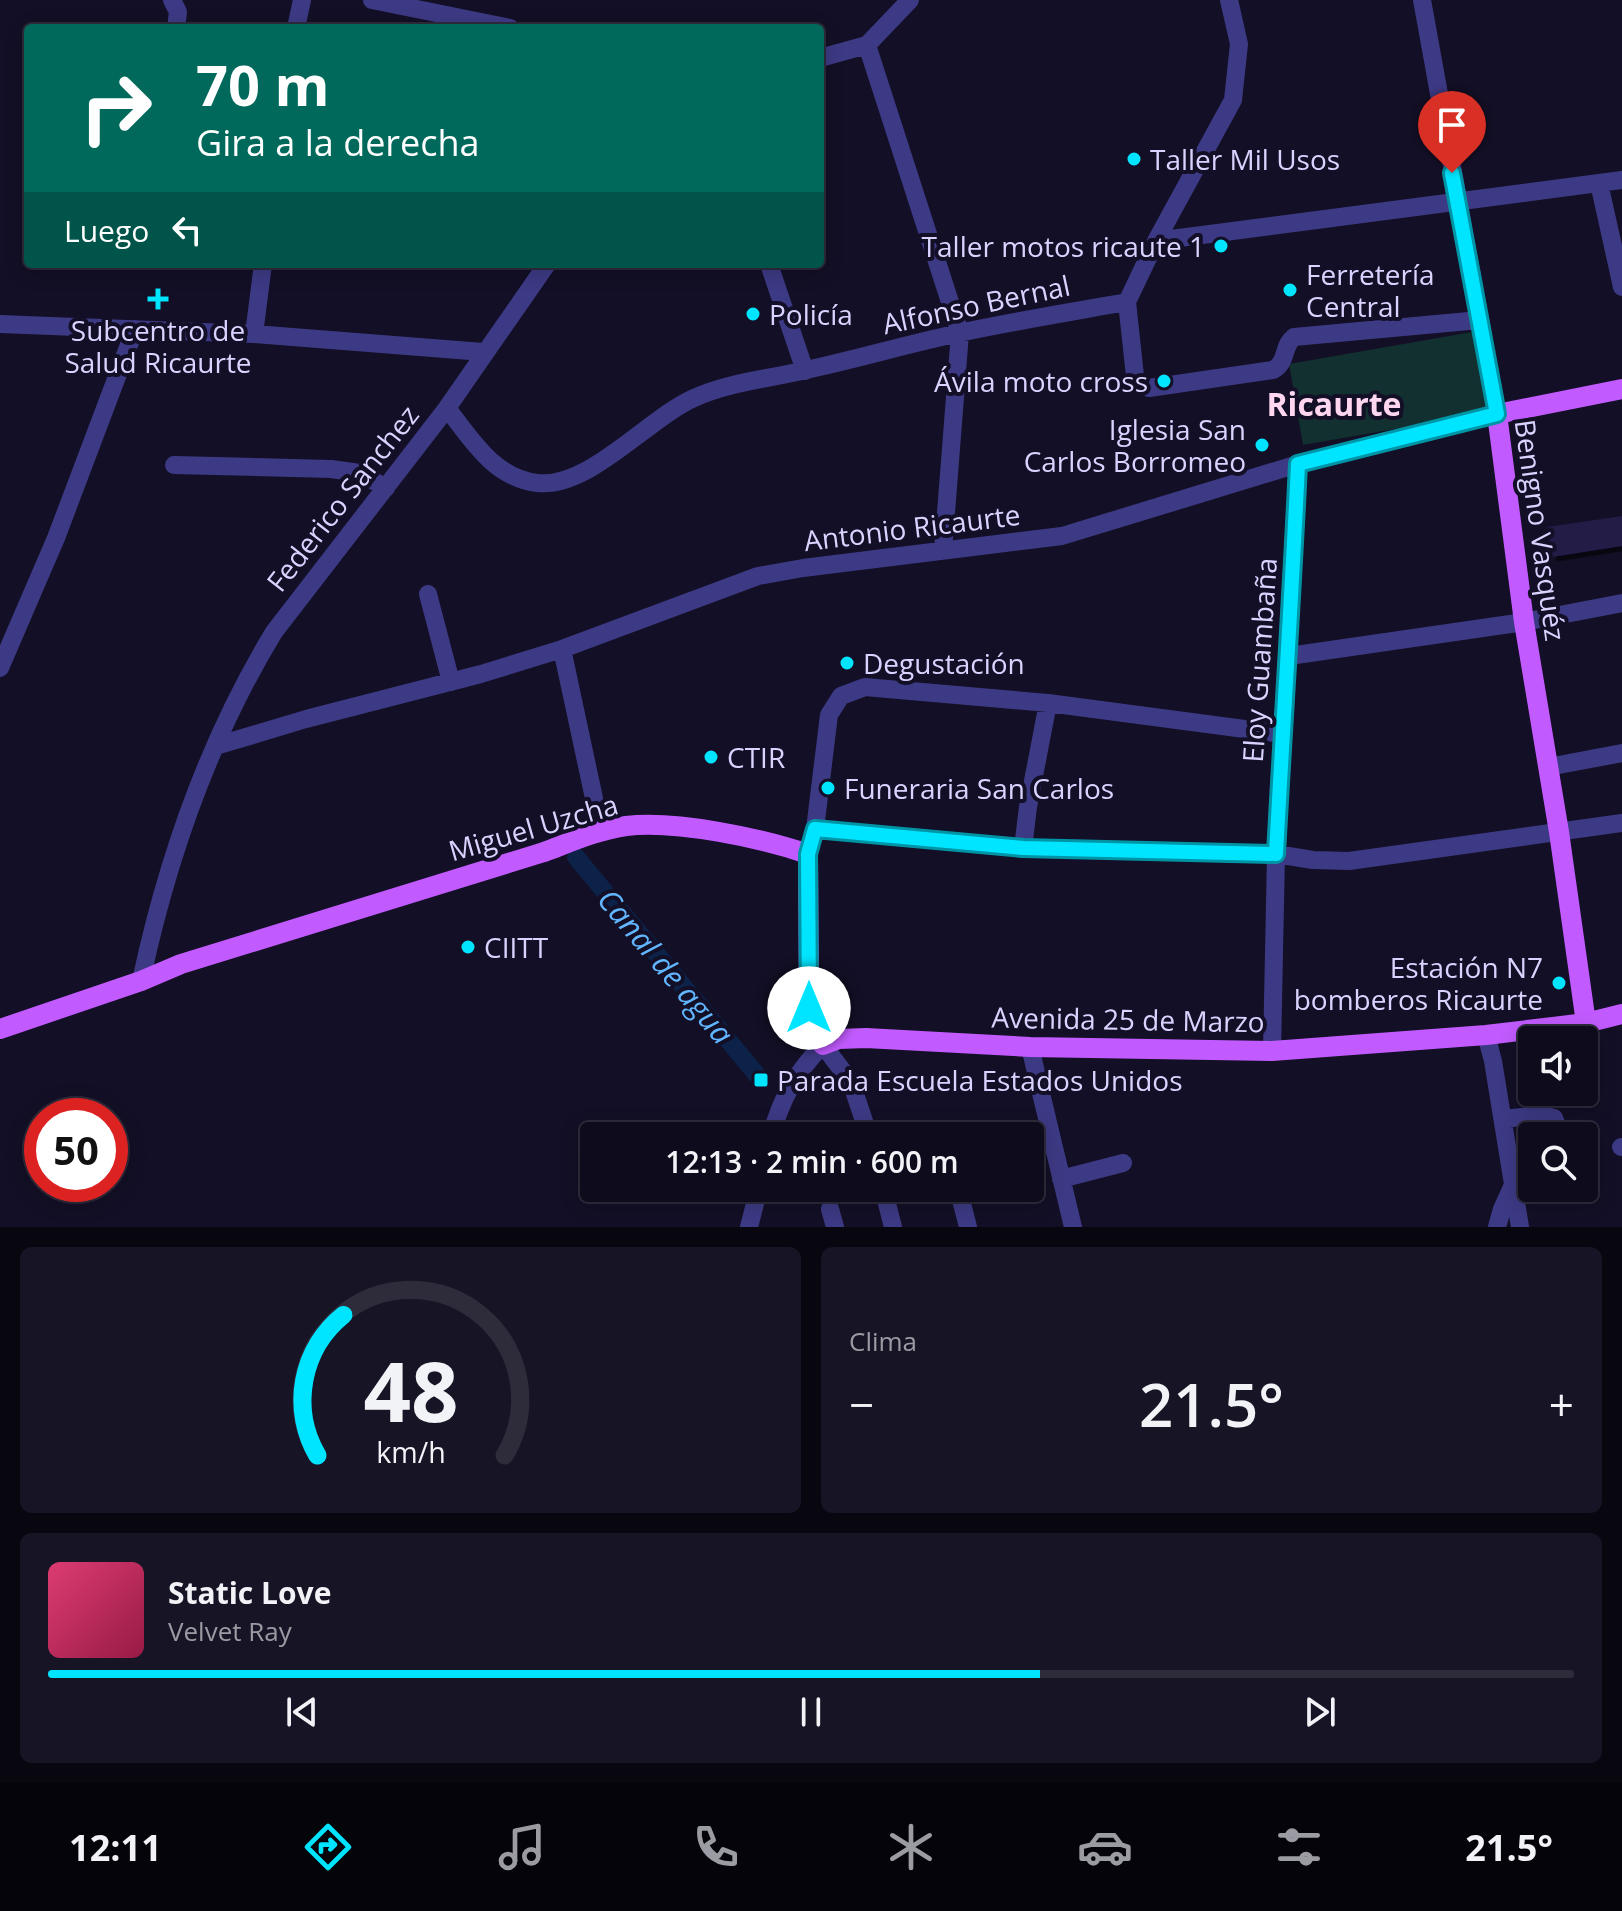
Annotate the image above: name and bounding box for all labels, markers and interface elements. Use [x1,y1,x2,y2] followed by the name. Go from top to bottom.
[196,46,330,122] text: 70 m
[64,56,168,160] icon: right
[1418,91,1486,173] pin
[1430,103,1474,147] icon: arrive
[196,118,480,167] text: Gira a la derecha
[1150,140,1340,178] place label: Taller Mil Usos
[1125,150,1143,168] marker: Taller Mil Usos
[165,208,209,252] icon: left
[64,210,149,251] text: Luego
[922,227,1205,265] place label: Taller motos ricaute 1
[1212,237,1230,255] marker: Taller motos ricaute 1
[1306,255,1435,325] place label: Ferretería Central
[879,266,1073,342] street label: Alfonso Bernal
[1281,281,1299,299] marker: Ferretería Central
[147,288,169,310] marker: Subcentro de Salud Ricaurte
[769,295,853,333] place label: Policía
[744,305,762,323] marker: Policía
[64,311,252,381] place label: Subcentro de Salud Ricaurte
[934,362,1148,400] place label: Ávila moto cross
[1155,372,1173,390] marker: Ávila moto cross
[1266,382,1402,425] district label: Ricaurte
[257,397,427,599] street label: Federico Sanchez
[1024,410,1246,480] place label: Iglesia San Carlos Borromeo
[1507,417,1575,643] street label: Benigno Vasquéz
[1253,436,1271,454] marker: Iglesia San Carlos Borromeo
[802,495,1022,559] street label: Antonio Ricaurte
[1233,556,1285,764] street label: Eloy Guambaña
[863,644,1025,682] place label: Degustación
[838,654,856,672] marker: Degustación
[727,738,785,776] place label: CTIR
[702,748,720,766] marker: CTIR
[844,769,1114,807] place label: Funeraria San Carlos
[819,779,837,797] marker: Funeraria San Carlos
[444,785,622,869] street label: Miguel Uzcha
[589,880,743,1052] water label: Canal de agua
[484,928,549,966] place label: CIITT
[459,938,477,956] marker: CIITT
[1294,948,1543,1018] place label: Estación N7 bomberos Ricaurte
[767,966,851,1050] position arrow
[1550,974,1568,992] marker: Estación N7 bomberos Ricaurte
[991,998,1265,1040] street label: Avenida 25 de Marzo
[1518,1026,1598,1202] map controls
[1518,1026,1598,1106] button: sound
[777,1061,1182,1099] place label: Parada Escuela Estados Unidos
[752,1071,770,1089] marker: Parada Escuela Estados Unidos
[24,1098,128,1202] speed limit sign: 50
[1518,1122,1598,1202] button: search
[665,1141,959,1182] text: 12:13 · 2 min · 600 m
[849,1323,917,1359] text: Clima
[363,1333,458,1446] text: 48
[1139,1363,1284,1445] text: 21.5°
[849,1374,874,1434] text: −
[1549,1374,1574,1434] text: +
[376,1432,445,1471] text: km/h
[168,1572,331,1613] text: Static Love
[168,1613,292,1649] text: Velvet Ray
[280,1690,324,1734] icon: previous
[789,1690,833,1734] icon: pause
[1298,1690,1342,1734] icon: next
[300,1819,356,1875] icon: directions
[494,1819,550,1875] icon: music
[688,1819,744,1875] icon: phone
[883,1819,939,1875] icon: climate
[1077,1819,1133,1875] icon: car
[1271,1819,1327,1875] icon: filters
[69,1823,162,1872] text: 12:11
[1465,1823,1553,1872] text: 21.5°

